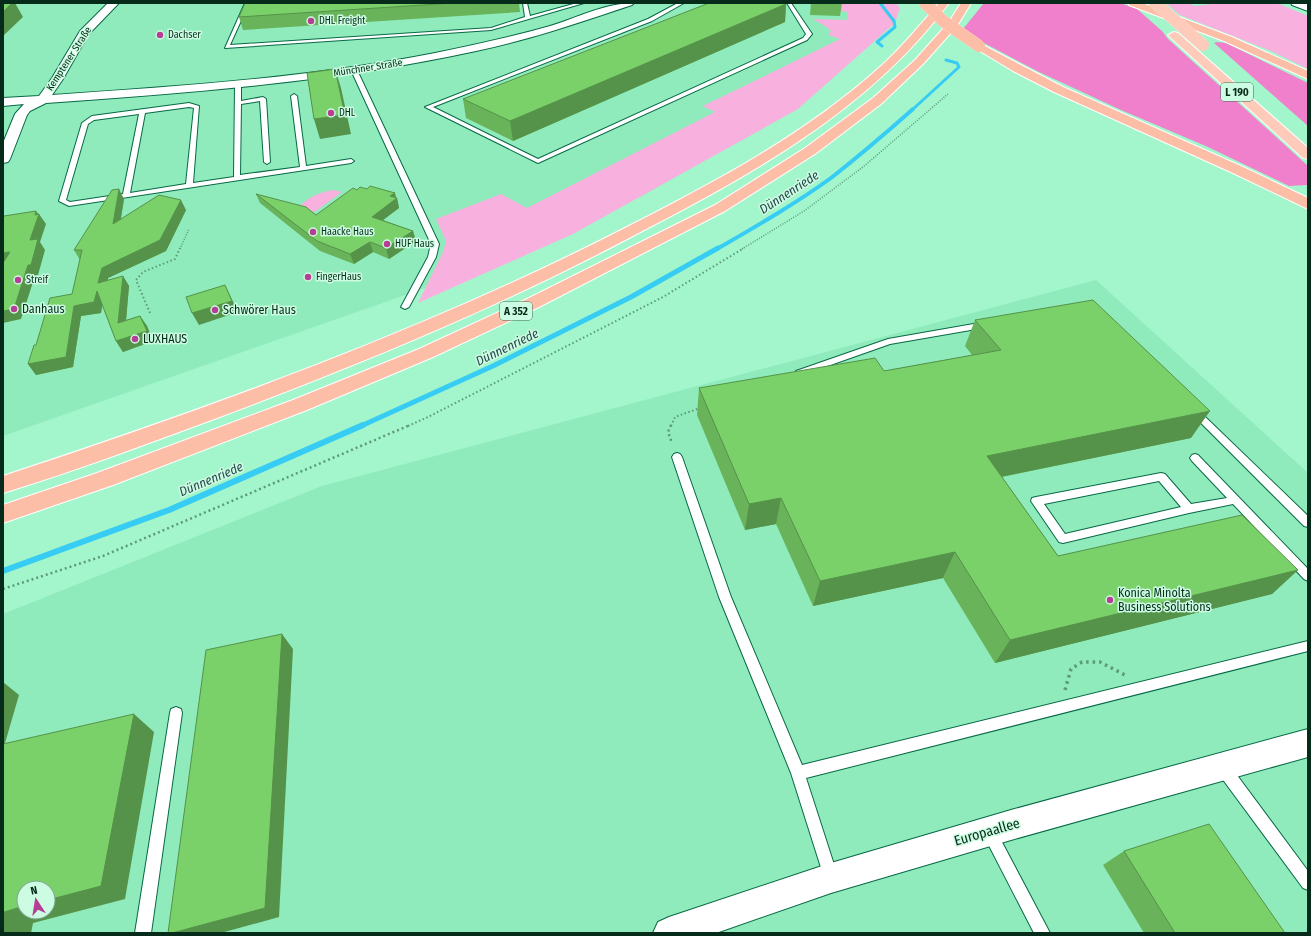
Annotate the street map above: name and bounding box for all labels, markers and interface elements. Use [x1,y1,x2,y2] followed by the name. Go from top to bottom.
[319,15,366,27] place label: DHL Freight
[306,16,316,26] marker: DHL Freight
[44,25,94,93] street label: Kemptener Straße
[168,29,201,41] place label: Dachser
[155,30,165,40] marker: Dachser
[333,57,403,79] street label: Münchner Straße
[1221,83,1253,101] road number: L 190
[339,107,356,119] place label: DHL
[326,108,336,118] marker: DHL
[756,167,822,217] water label: Dünnenriede
[321,226,373,238] place label: Haacke Haus
[308,227,318,237] marker: Haacke Haus
[395,238,434,250] place label: HUF Haus
[382,239,392,249] marker: HUF Haus
[316,271,361,283] place label: FingerHaus
[303,272,313,282] marker: FingerHaus
[26,274,49,286] place label: Streif
[13,275,23,285] marker: Streif
[22,302,65,316] place label: Danhaus
[500,302,532,320] road number: A 352
[223,303,296,317] place label: Schwörer Haus
[9,304,19,314] marker: Danhaus
[210,305,220,315] marker: Schwörer Haus
[473,325,541,369] water label: Dünnenriede
[143,332,187,346] place label: LUXHAUS
[130,334,140,344] marker: LUXHAUS
[177,459,245,499] water label: Dünnenriede
[1118,586,1211,614] place label: Konica Minolta Business Solutions
[1105,595,1115,605] marker: Konica Minolta Business Solutions
[952,815,1022,849] street label: Europaallee
[16,880,56,920] north arrow
[29,884,39,898] text: N

